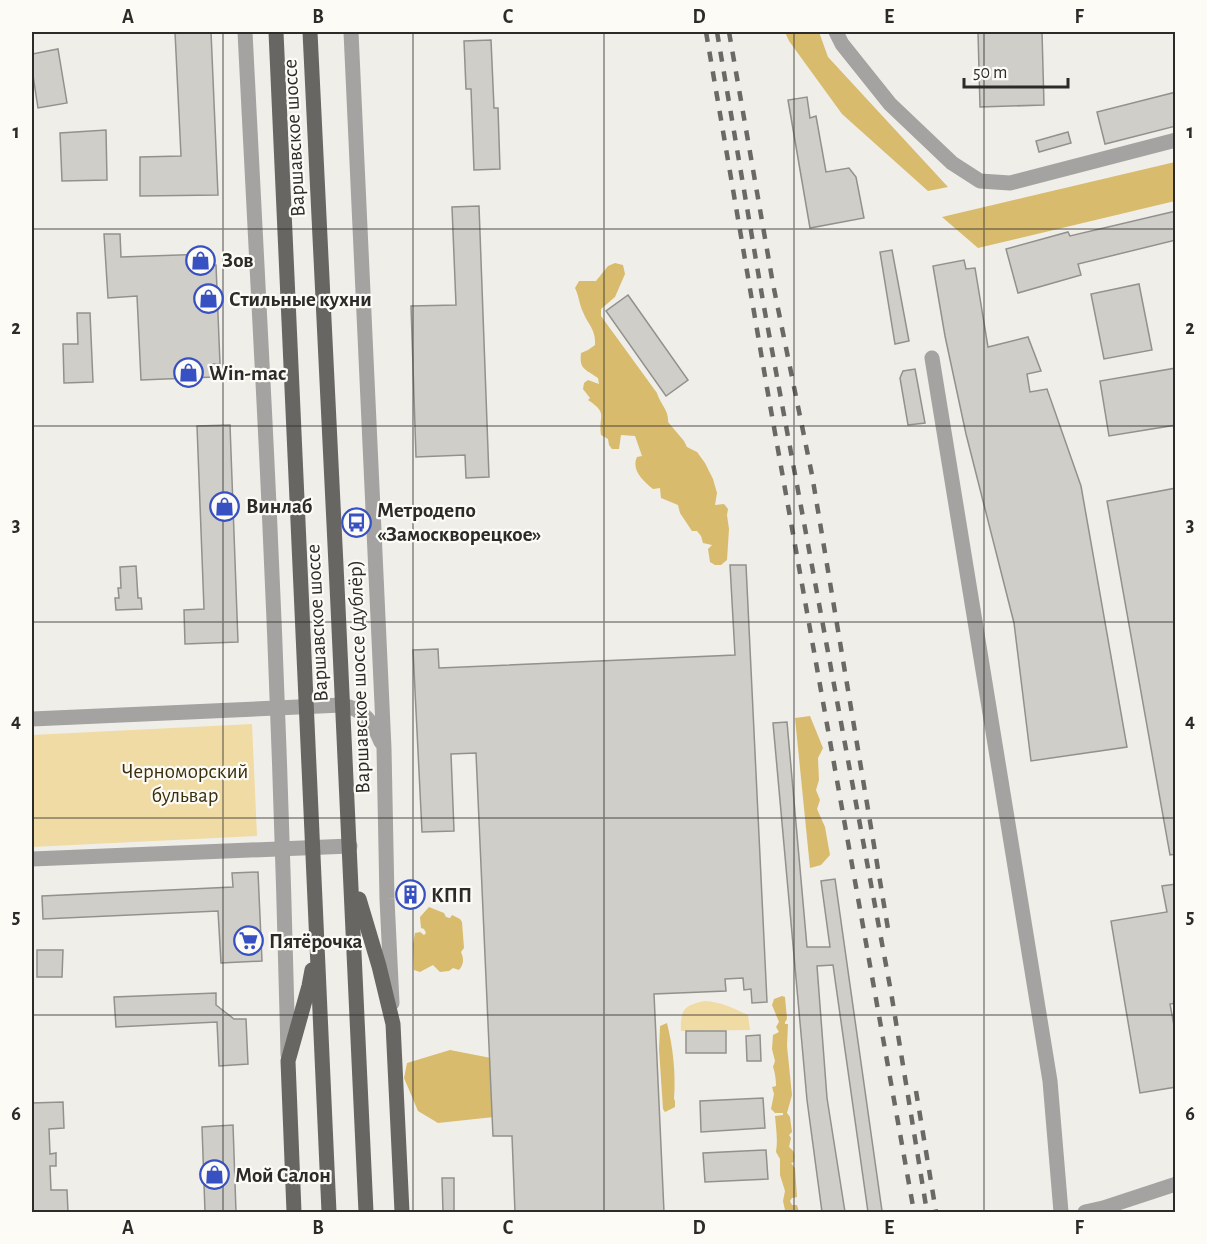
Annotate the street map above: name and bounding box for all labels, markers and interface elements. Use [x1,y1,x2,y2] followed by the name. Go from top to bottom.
[122,7,134,27] text: A
[312,7,324,27] text: B
[503,7,514,27] text: C
[692,7,706,27] text: D
[884,7,894,27] text: E
[1074,7,1084,27] text: F
[964,51,1068,89] scale bar
[279,58,309,218] street label: Варшавское шоссе
[973,64,1007,82] text: 50 m
[12,122,20,142] text: 1
[1186,122,1194,142] text: 1
[185,244,217,276] shop icon: Зов
[222,250,254,271] place label: Зов
[192,283,224,315] shop icon: Стильные кухни
[229,289,372,310] place label: Стильные кухни
[11,318,21,338] text: 2
[1185,318,1195,338] text: 2
[172,357,204,389] shop icon: Win-mac
[209,363,286,384] place label: Win-mac
[209,490,241,522] shop icon: Винлаб
[246,496,313,517] place label: Винлаб
[377,500,542,545] place label: Метродепо «Замоскворецкое»
[340,506,372,538] bus stop icon: Метродепо «Замоскворецкое»
[12,515,20,535] text: 3
[1186,515,1194,535] text: 3
[302,543,332,703] street label: Варшавское шоссе
[344,560,374,794] street label: Варшавское шоссе (дублёр)
[11,711,21,731] text: 4
[1185,711,1195,731] text: 4
[122,761,248,806] park label: Черноморский бульвар
[394,879,426,911] building icon: КПП
[431,885,472,906] place label: КПП
[12,907,20,927] text: 5
[1186,907,1194,927] text: 5
[232,925,264,957] supermarket icon: Пятёрочка
[269,931,363,952] place label: Пятёрочка
[11,1104,21,1124] text: 6
[1185,1104,1195,1124] text: 6
[198,1159,230,1191] shop icon: Мой Салон
[235,1165,331,1186] place label: Мой Салон
[122,1218,134,1238] text: A
[312,1218,324,1238] text: B
[503,1218,514,1238] text: C
[692,1218,706,1238] text: D
[884,1218,894,1238] text: E
[1074,1218,1084,1238] text: F

